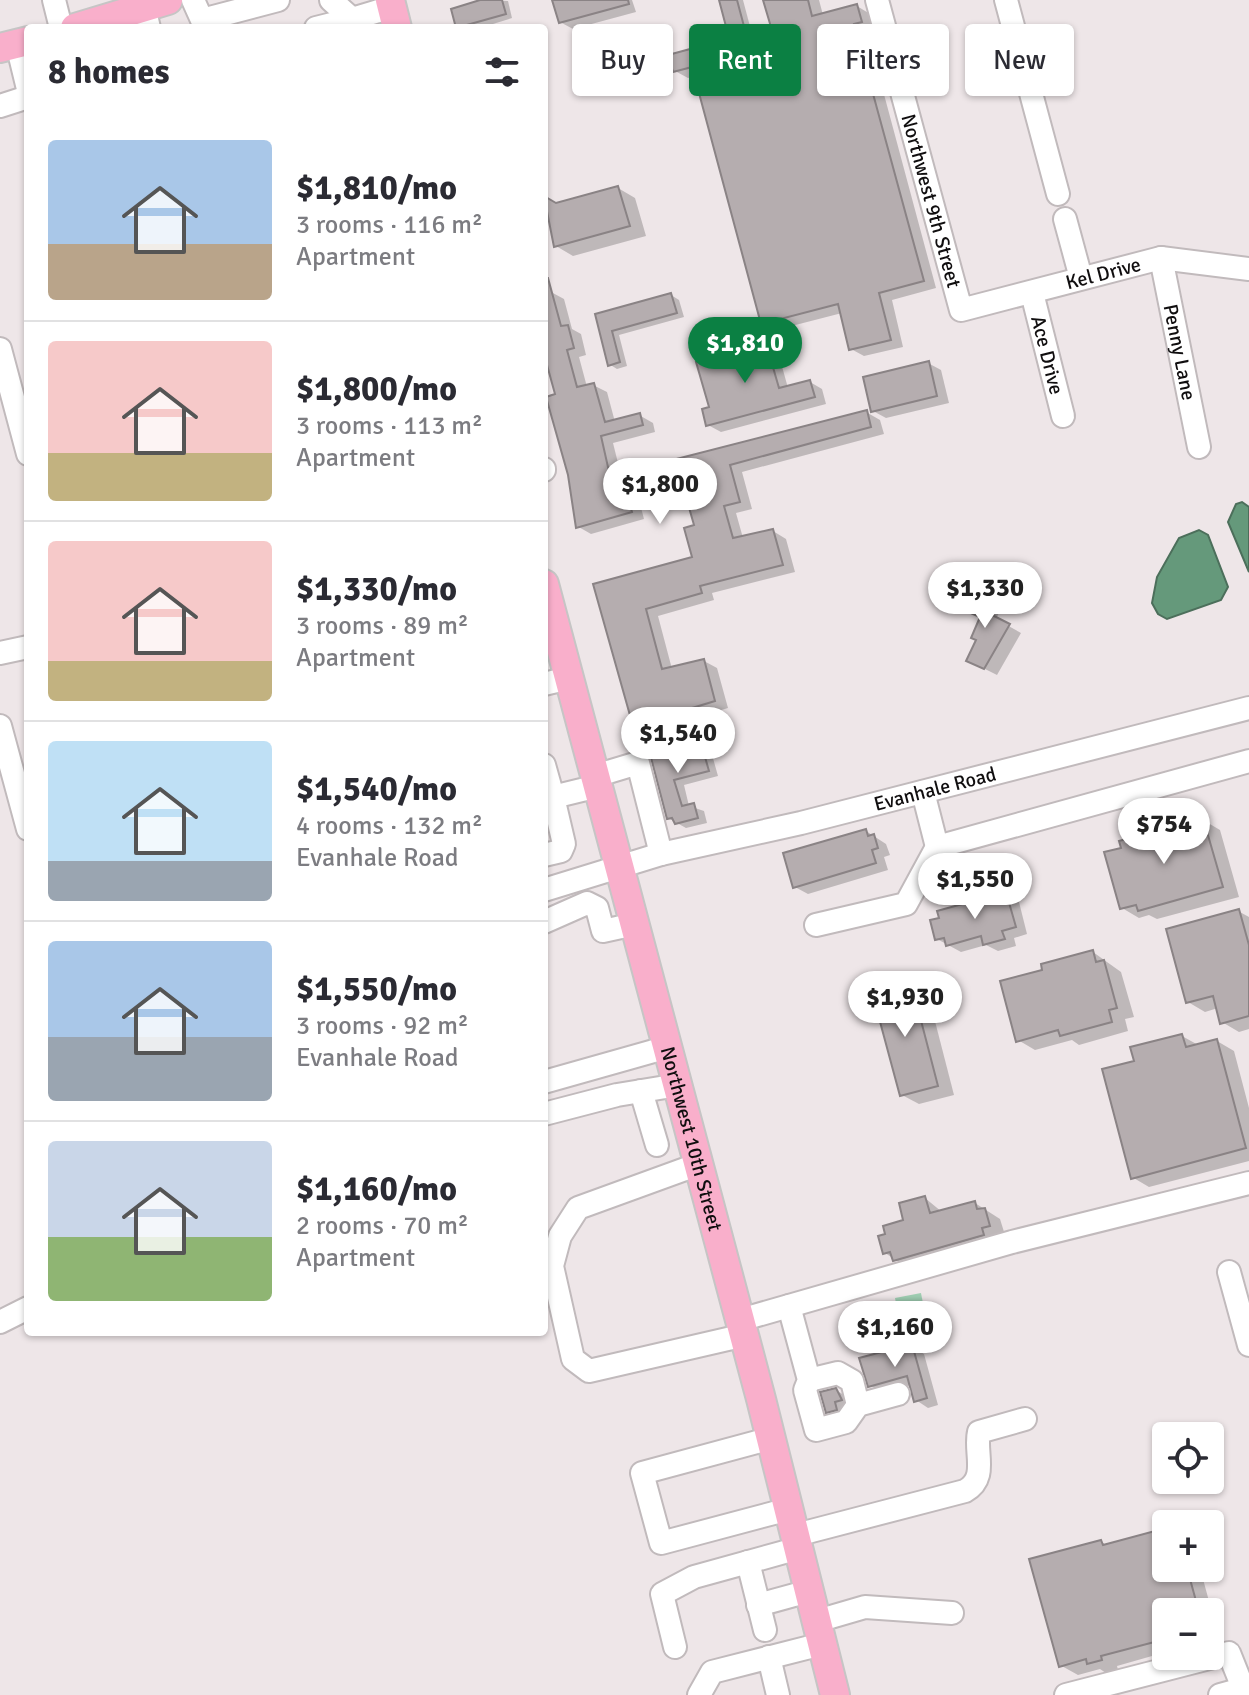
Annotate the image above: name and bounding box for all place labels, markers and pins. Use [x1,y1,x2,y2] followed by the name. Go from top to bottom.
[680,317,810,385] pin: $1,810
[595,458,725,526] pin: $1,800
[920,562,1050,630] pin: $1,330
[613,707,743,775] pin: $1,540
[1117,798,1211,866] pin: $754
[910,853,1040,921] pin: $1,550
[840,971,970,1039] pin: $1,930
[830,1301,960,1369] pin: $1,160

